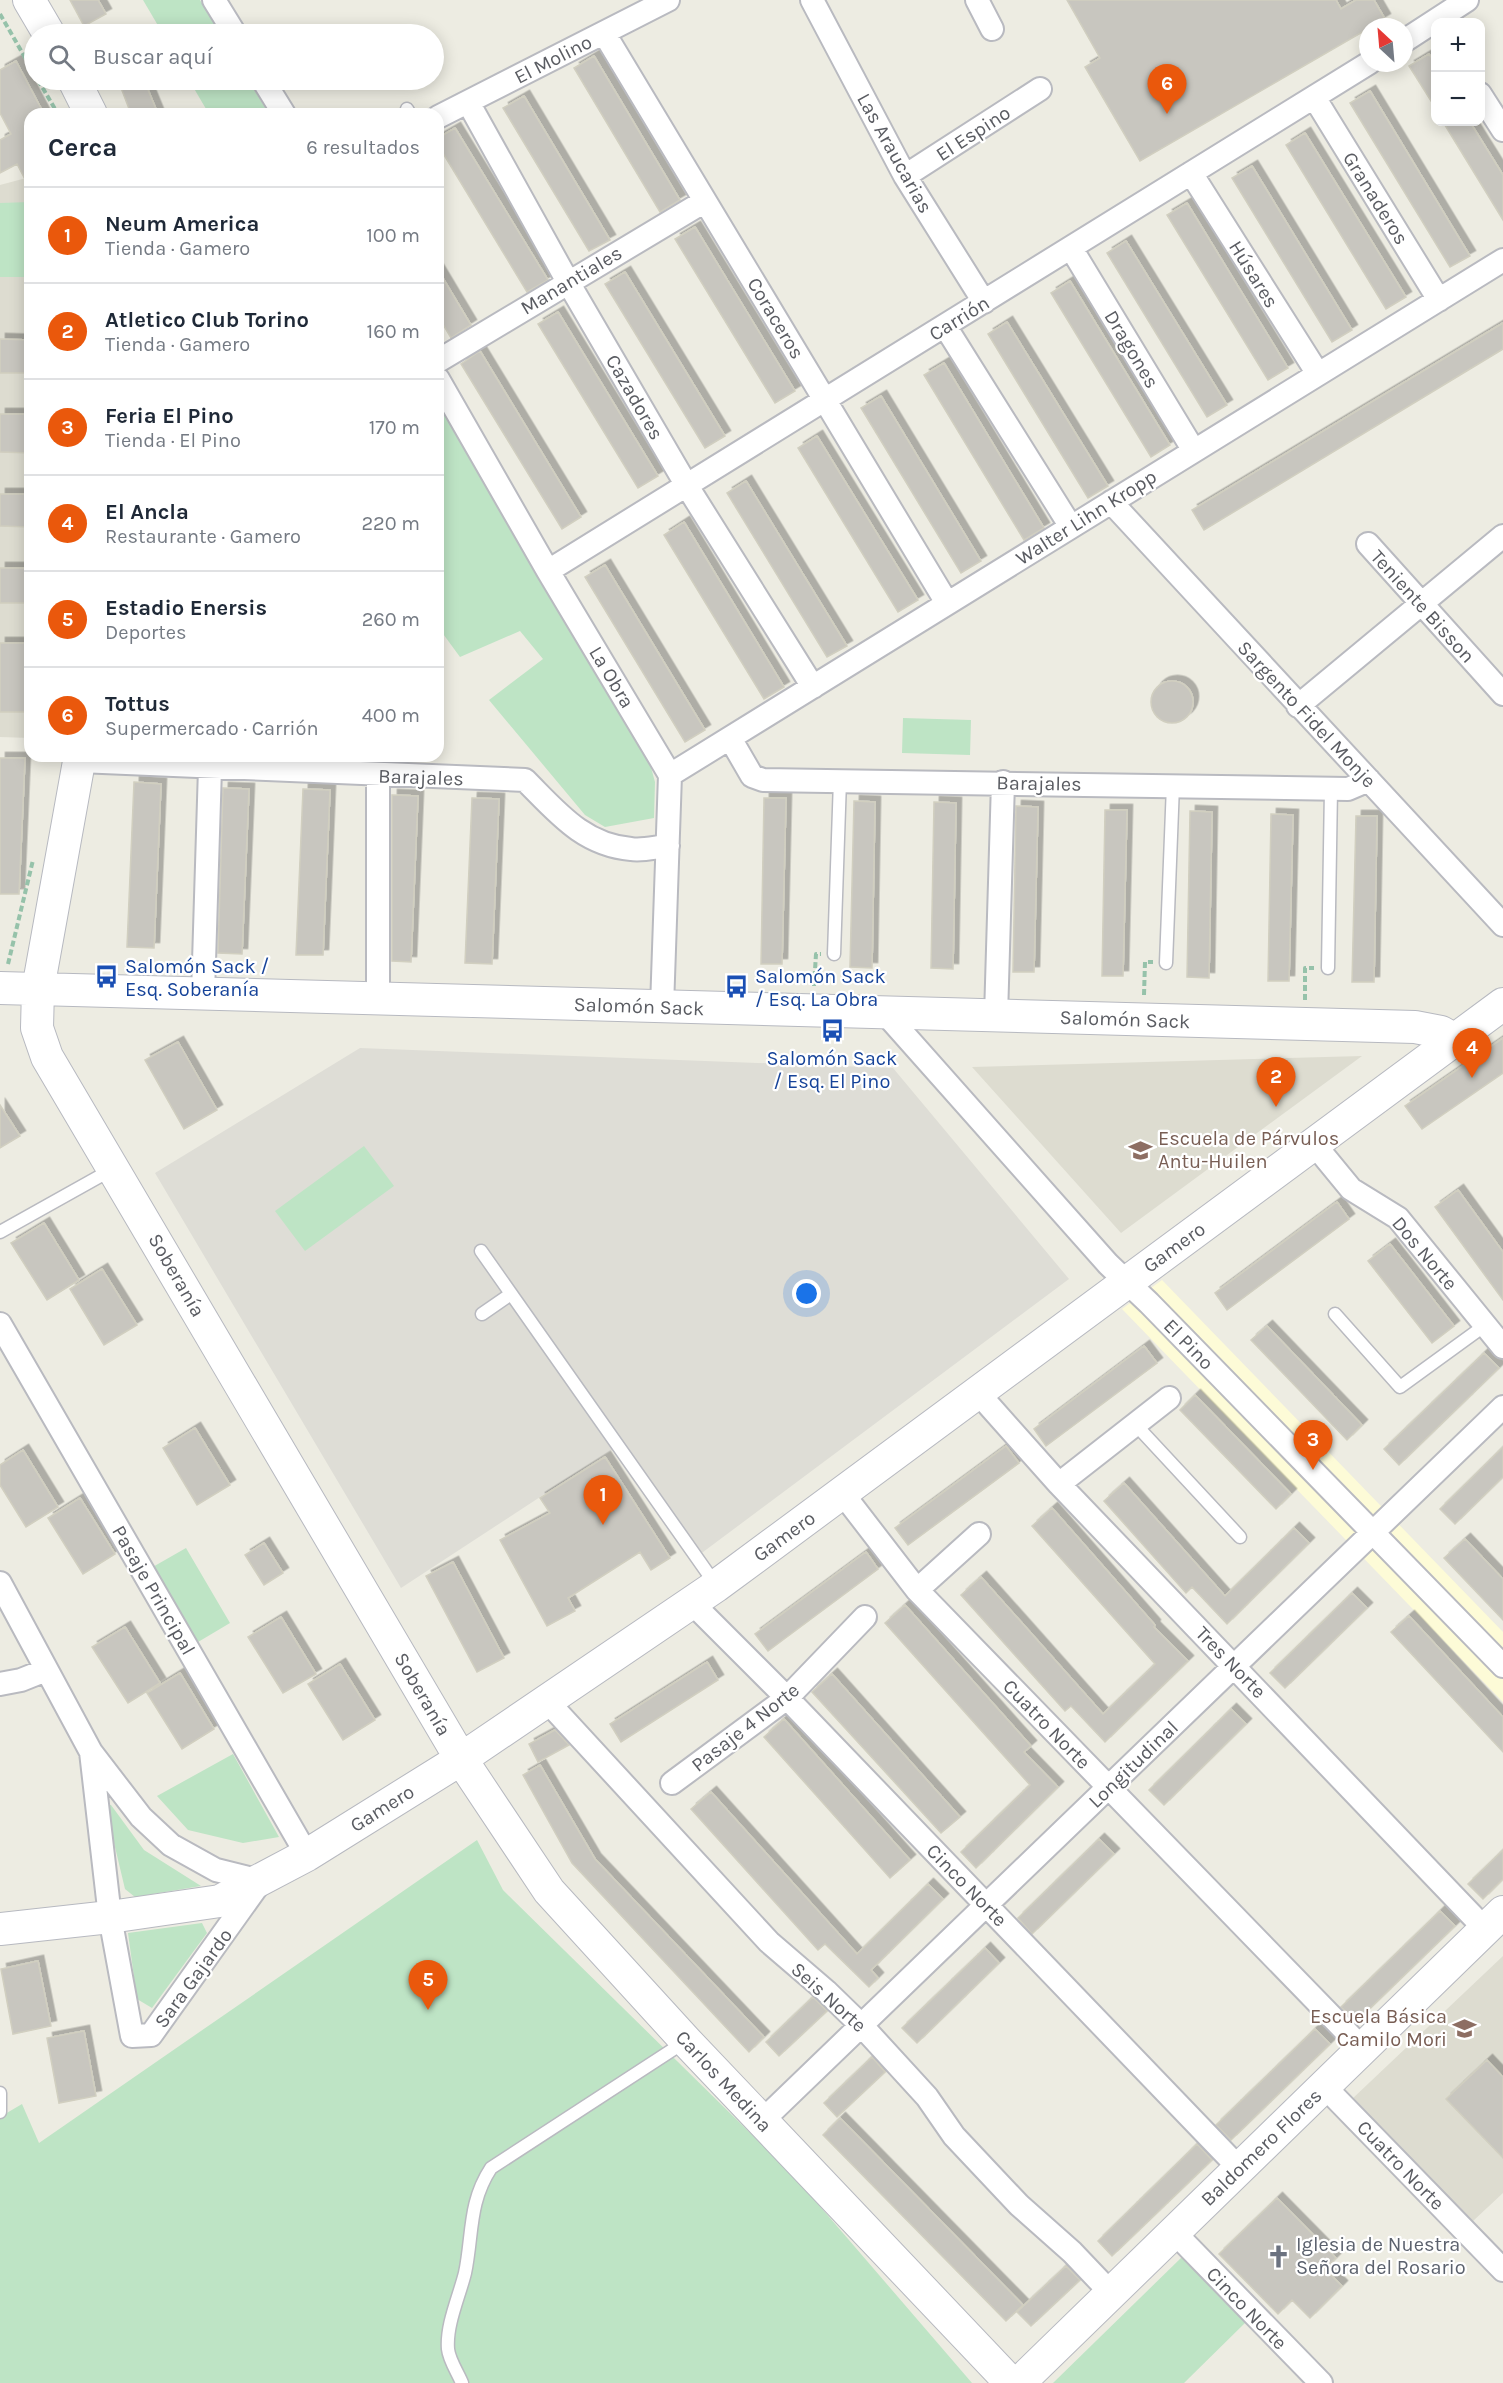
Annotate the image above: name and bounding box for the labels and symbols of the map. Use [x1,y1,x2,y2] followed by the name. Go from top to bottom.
[1359,18,1413,72] north arrow
[511,30,596,89] street label: El Molino
[1148,64,1186,114] pin: 6
[852,89,937,217] street label: Las Araucarias
[932,101,1015,166] street label: El Espino
[1338,148,1413,249] street label: Granaderos
[1224,236,1283,312] street label: Húsares
[516,241,626,320] street label: Manantiales
[742,273,809,363] street label: Coraceros
[925,291,994,346] street label: Carrión
[1099,306,1164,392] street label: Dragones
[601,351,668,444] street label: Cazadores
[1012,465,1161,570] street label: Walter Lihn Kropp
[1366,545,1479,668] street label: Teniente Bisson
[1233,636,1381,792] street label: Sargento Fidel Monje
[584,642,639,712] street label: La Obra
[378,765,464,790] street label: Barajales
[996,771,1082,796] street label: Barajales
[125,955,269,1001] place label: Salomón Sack / Esq. Soberanía
[94,964,120,990] bus stop icon: Salomón Sack / Esq. Soberanía
[755,965,886,1011] place label: Salomón Sack / Esq. La Obra
[724,974,750,1000] bus stop icon: Salomón Sack / Esq. La Obra
[573,993,705,1020] street label: Salomón Sack
[1059,1006,1191,1033] street label: Salomón Sack
[819,1017,845,1043] bus stop icon: Salomón Sack / Esq. El Pino
[1452,1028,1492,1078] pin: 4
[767,1047,897,1093] place label: Salomón Sack / Esq. El Pino
[1256,1058,1296,1107] pin: 2
[1158,1127,1339,1173] place label: Escuela de Párvulos Antu-Huilen
[1127,1137,1153,1163] school or university icon: Escuela de Párvulos Antu-Huilen
[1387,1212,1462,1295] street label: Dos Norte
[1139,1217,1210,1278] street label: Gamero
[144,1229,210,1321] street label: Soberanía
[792,1279,821,1308] your location
[1159,1314,1218,1375] street label: El Pino
[1294,1420,1332,1470] pin: 3
[584,1476,622,1525] pin: 1
[749,1506,820,1567] street label: Gamero
[107,1521,200,1659] street label: Pasaje Principal
[1191,1622,1271,1703] street label: Tres Norte
[390,1648,456,1740] street label: Soberanía
[998,1675,1095,1774] street label: Cuatro Norte
[687,1678,804,1777] street label: Pasaje 4 Norte
[1084,1716,1183,1813] street label: Longitudinal
[346,1780,418,1837] street label: Gamero
[922,1839,1012,1931] street label: Cinco Norte
[150,1924,237,2032] street label: Sara Gajardo
[786,1958,871,2037] street label: Seis Norte
[408,1960,448,2010] pin: 5
[1310,2005,1447,2051] place label: Escuela Básica Camilo Mori
[1452,2015,1478,2041] school or university icon: Escuela Básica Camilo Mori
[671,2026,777,2137] street label: Carlos Medina
[1196,2084,1326,2211] street label: Baldomero Flores
[1352,2116,1449,2215] street label: Cuatro Norte
[1296,2233,1466,2279] place label: Iglesia de Nuestra Señora del Rosario
[1265,2243,1291,2269] church icon: Iglesia de Nuestra Señora del Rosario
[1202,2262,1292,2354] street label: Cinco Norte

